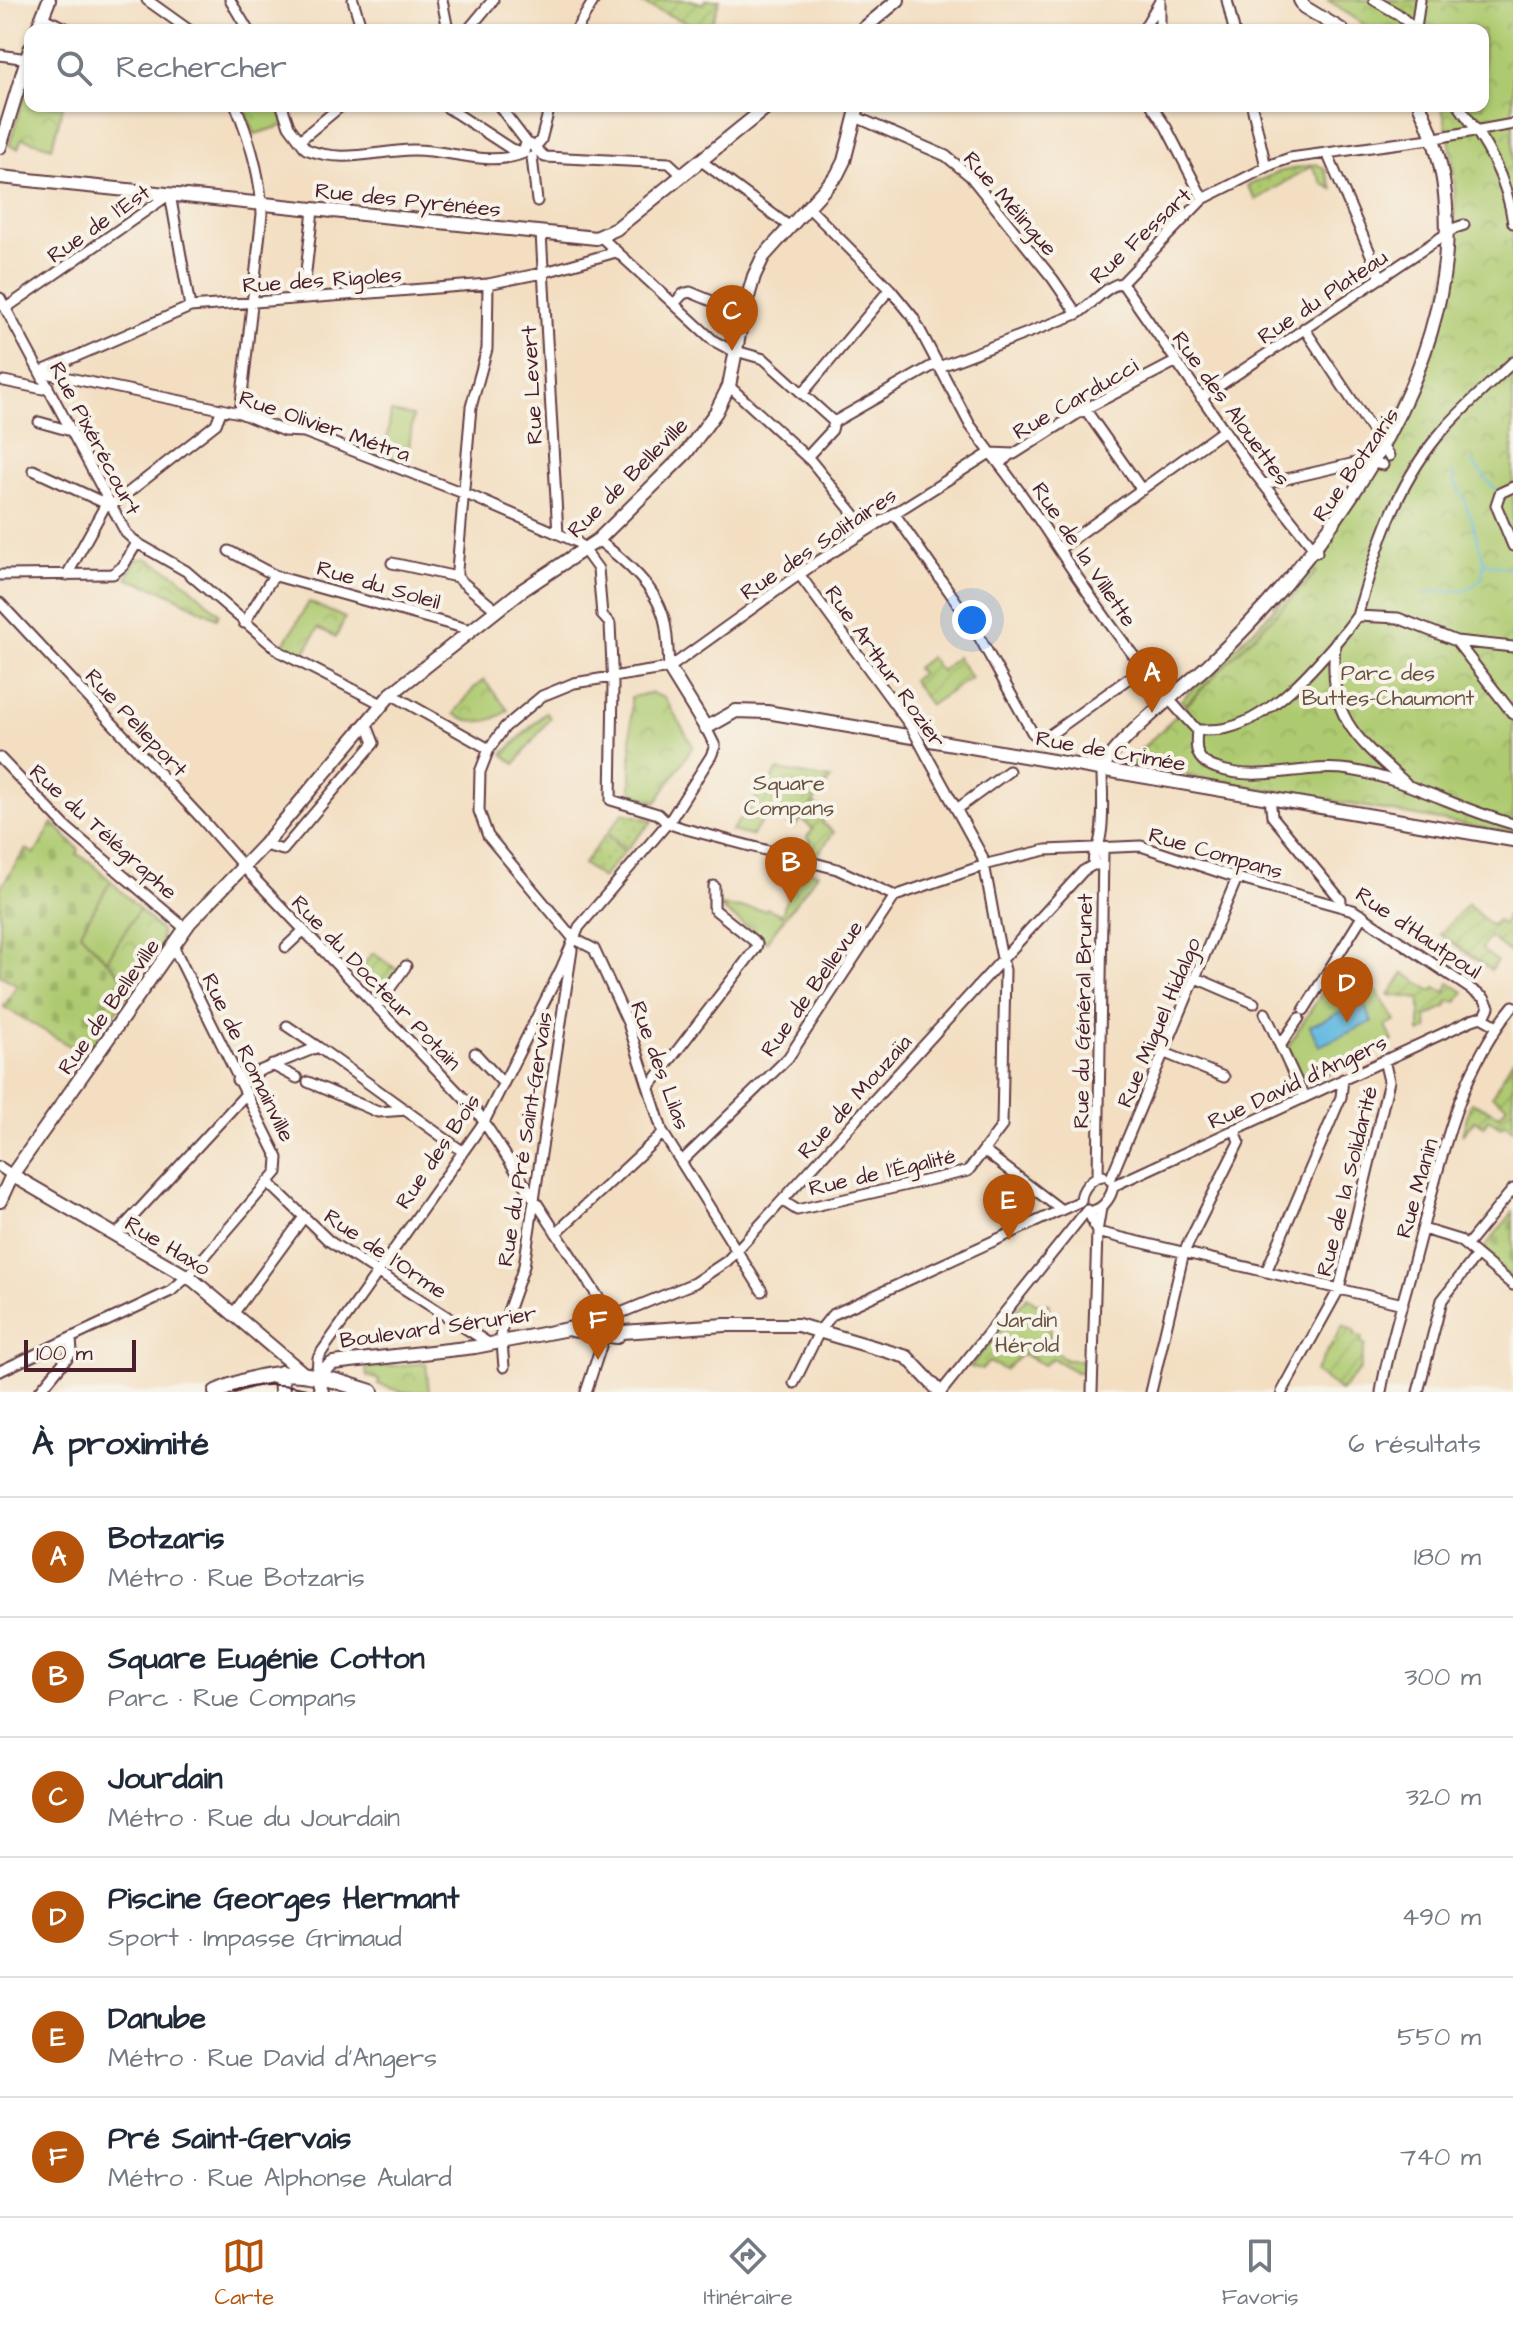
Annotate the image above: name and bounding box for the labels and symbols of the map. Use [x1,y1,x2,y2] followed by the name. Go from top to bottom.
[955,145,1064,264] street label: Rue Mélingue
[313,175,502,227] street label: Rue des Pyrénées
[41,177,157,271] street label: Rue de l'Est
[1083,181,1199,291] street label: Rue Fessart
[1252,242,1394,352] street label: Rue du Plateau
[241,259,403,303] street label: Rue des Rigoles
[706,285,758,351] pin: C
[514,325,551,445] street label: Rue Levert
[1164,325,1298,493] street label: Rue des Alouettes
[1007,351,1144,448] street label: Rue Carducci
[41,356,148,521] street label: Rue Pixérécourt
[235,383,414,470] street label: Rue Olivier Métra
[1305,401,1407,528] street label: Rue Botzaris
[561,411,695,545] street label: Rue de Belleville
[1024,476,1144,633] street label: Rue de la Villette
[735,480,903,608] street label: Rue des Solitaires
[313,553,444,618] street label: Rue du Soleil
[817,579,953,754] street label: Rue Arthur Rozier
[952,600,992,640] your location
[1126,647,1178,713] pin: A
[1302,658,1474,714] park label: Parc des Buttes-Chaumont
[78,662,194,784] street label: Rue Pelleport
[1033,723,1188,780] street label: Rue de Crimée
[22,757,184,908] street label: Rue du Télégraphe
[744,768,834,824] park label: Square Compans
[1145,820,1286,887] street label: Rue Compans
[765,837,817,903] pin: B
[1349,880,1487,987] street label: Rue d'Hautpoul
[284,888,468,1078] street label: Rue du Docteur Potain
[1066,893,1101,1129] street label: Rue du Général Brunet
[754,914,871,1063] street label: Rue de Bellevue
[1110,932,1210,1113] street label: Rue Miguel Hidalgo
[51,933,168,1081] street label: Rue de Belleville
[1321,957,1373,1023] pin: D
[193,968,302,1147] street label: Rue de Romainville
[622,997,697,1134] street label: Rue des Lilas
[490,1010,561,1269] street label: Rue du Pré Saint-Gervais
[1203,1027,1393,1138] street label: Rue David d'Angers
[791,1028,919,1166] street label: Rue de Mouzaïa
[1309,1083,1386,1280] street label: Rue de la Solidarité
[388,1088,488,1216] street label: Rue des Bois
[1388,1135,1446,1242] street label: Rue Manin
[806,1140,959,1205] street label: Rue de l'Égalité
[983,1174,1035,1240] pin: E
[317,1202,453,1307] street label: Rue de l'Orme
[119,1209,216,1284] street label: Rue Haxo
[572,1294,624,1360] pin: F
[338,1298,539,1357] street label: Boulevard Sérurier
[995,1305,1059,1361] park label: Jardin Hérold
[24,1336,136,1372] scale bar

